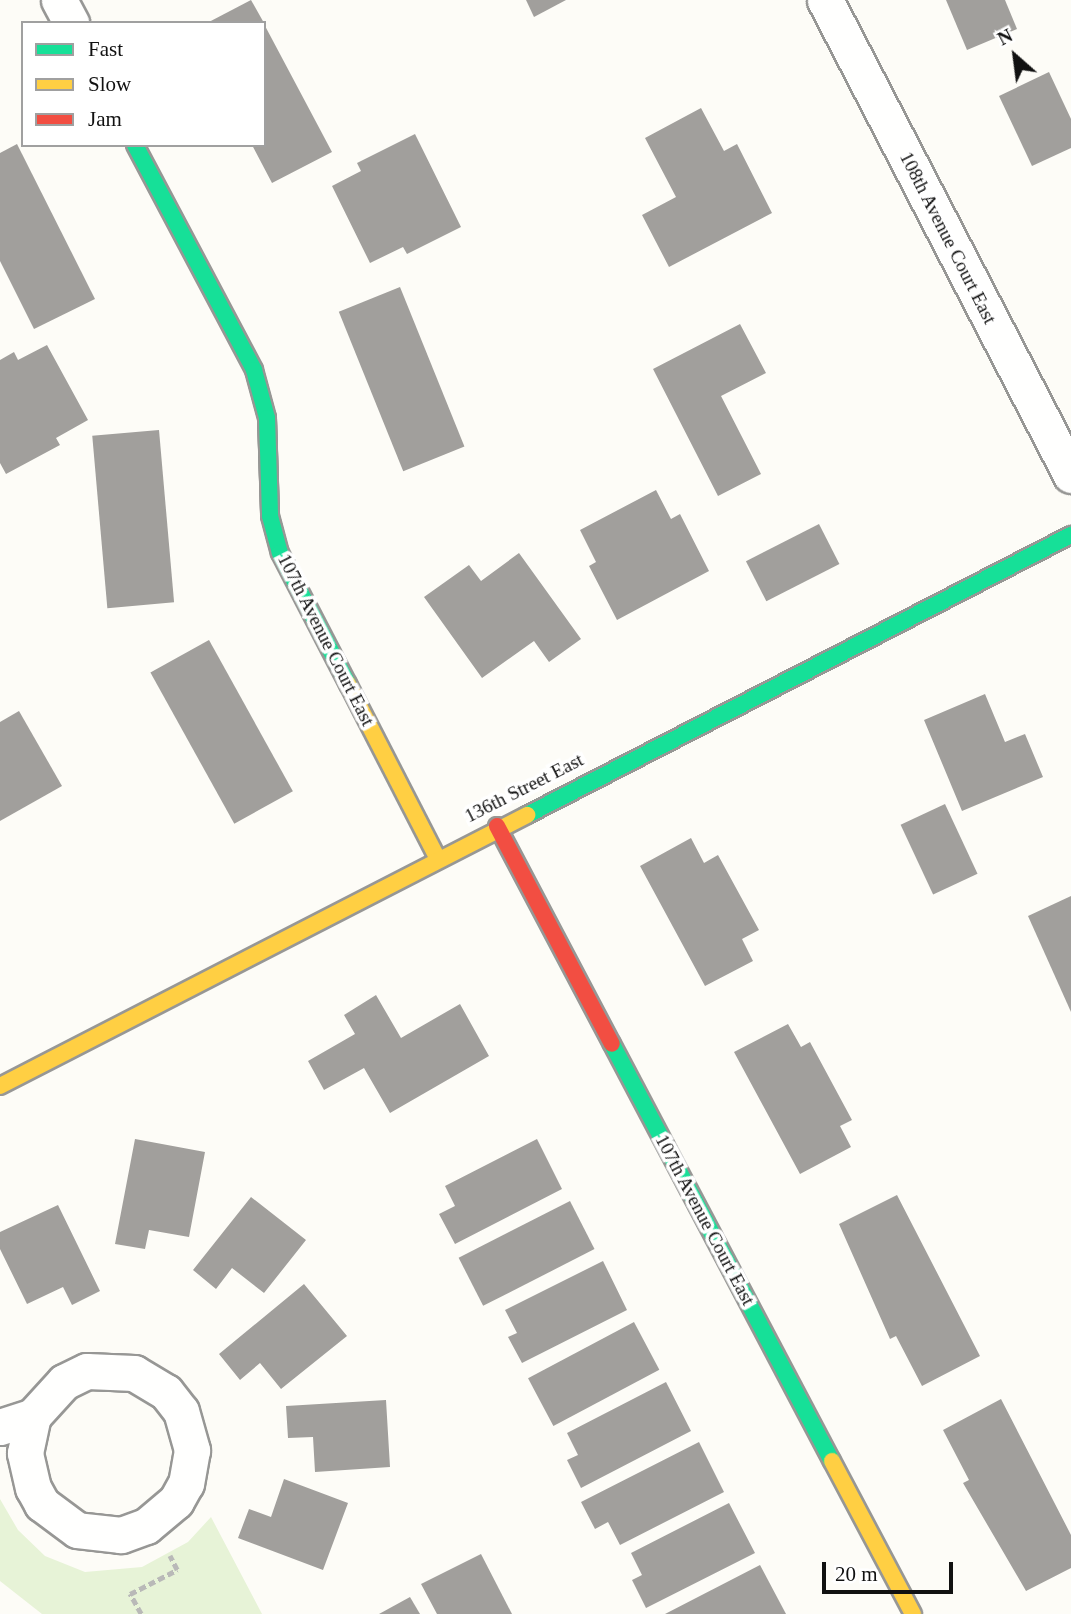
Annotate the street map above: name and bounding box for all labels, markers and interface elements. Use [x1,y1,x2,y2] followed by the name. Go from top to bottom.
[21,21,266,147] legend
[980,21,1050,91] north arrow
[994,25,1016,50] text: N
[88,37,123,61] text: Fast
[88,72,131,96] text: Slow
[88,107,122,131] text: Jam
[894,148,1002,328] street label: 108th Avenue Court East
[272,550,380,730] street label: 107th Avenue Court East
[461,748,587,828] street label: 136th Street East
[650,1130,760,1310] street label: 107th Avenue Court East
[826,1548,957,1592] scale bar
[835,1562,878,1586] text: 20 m

